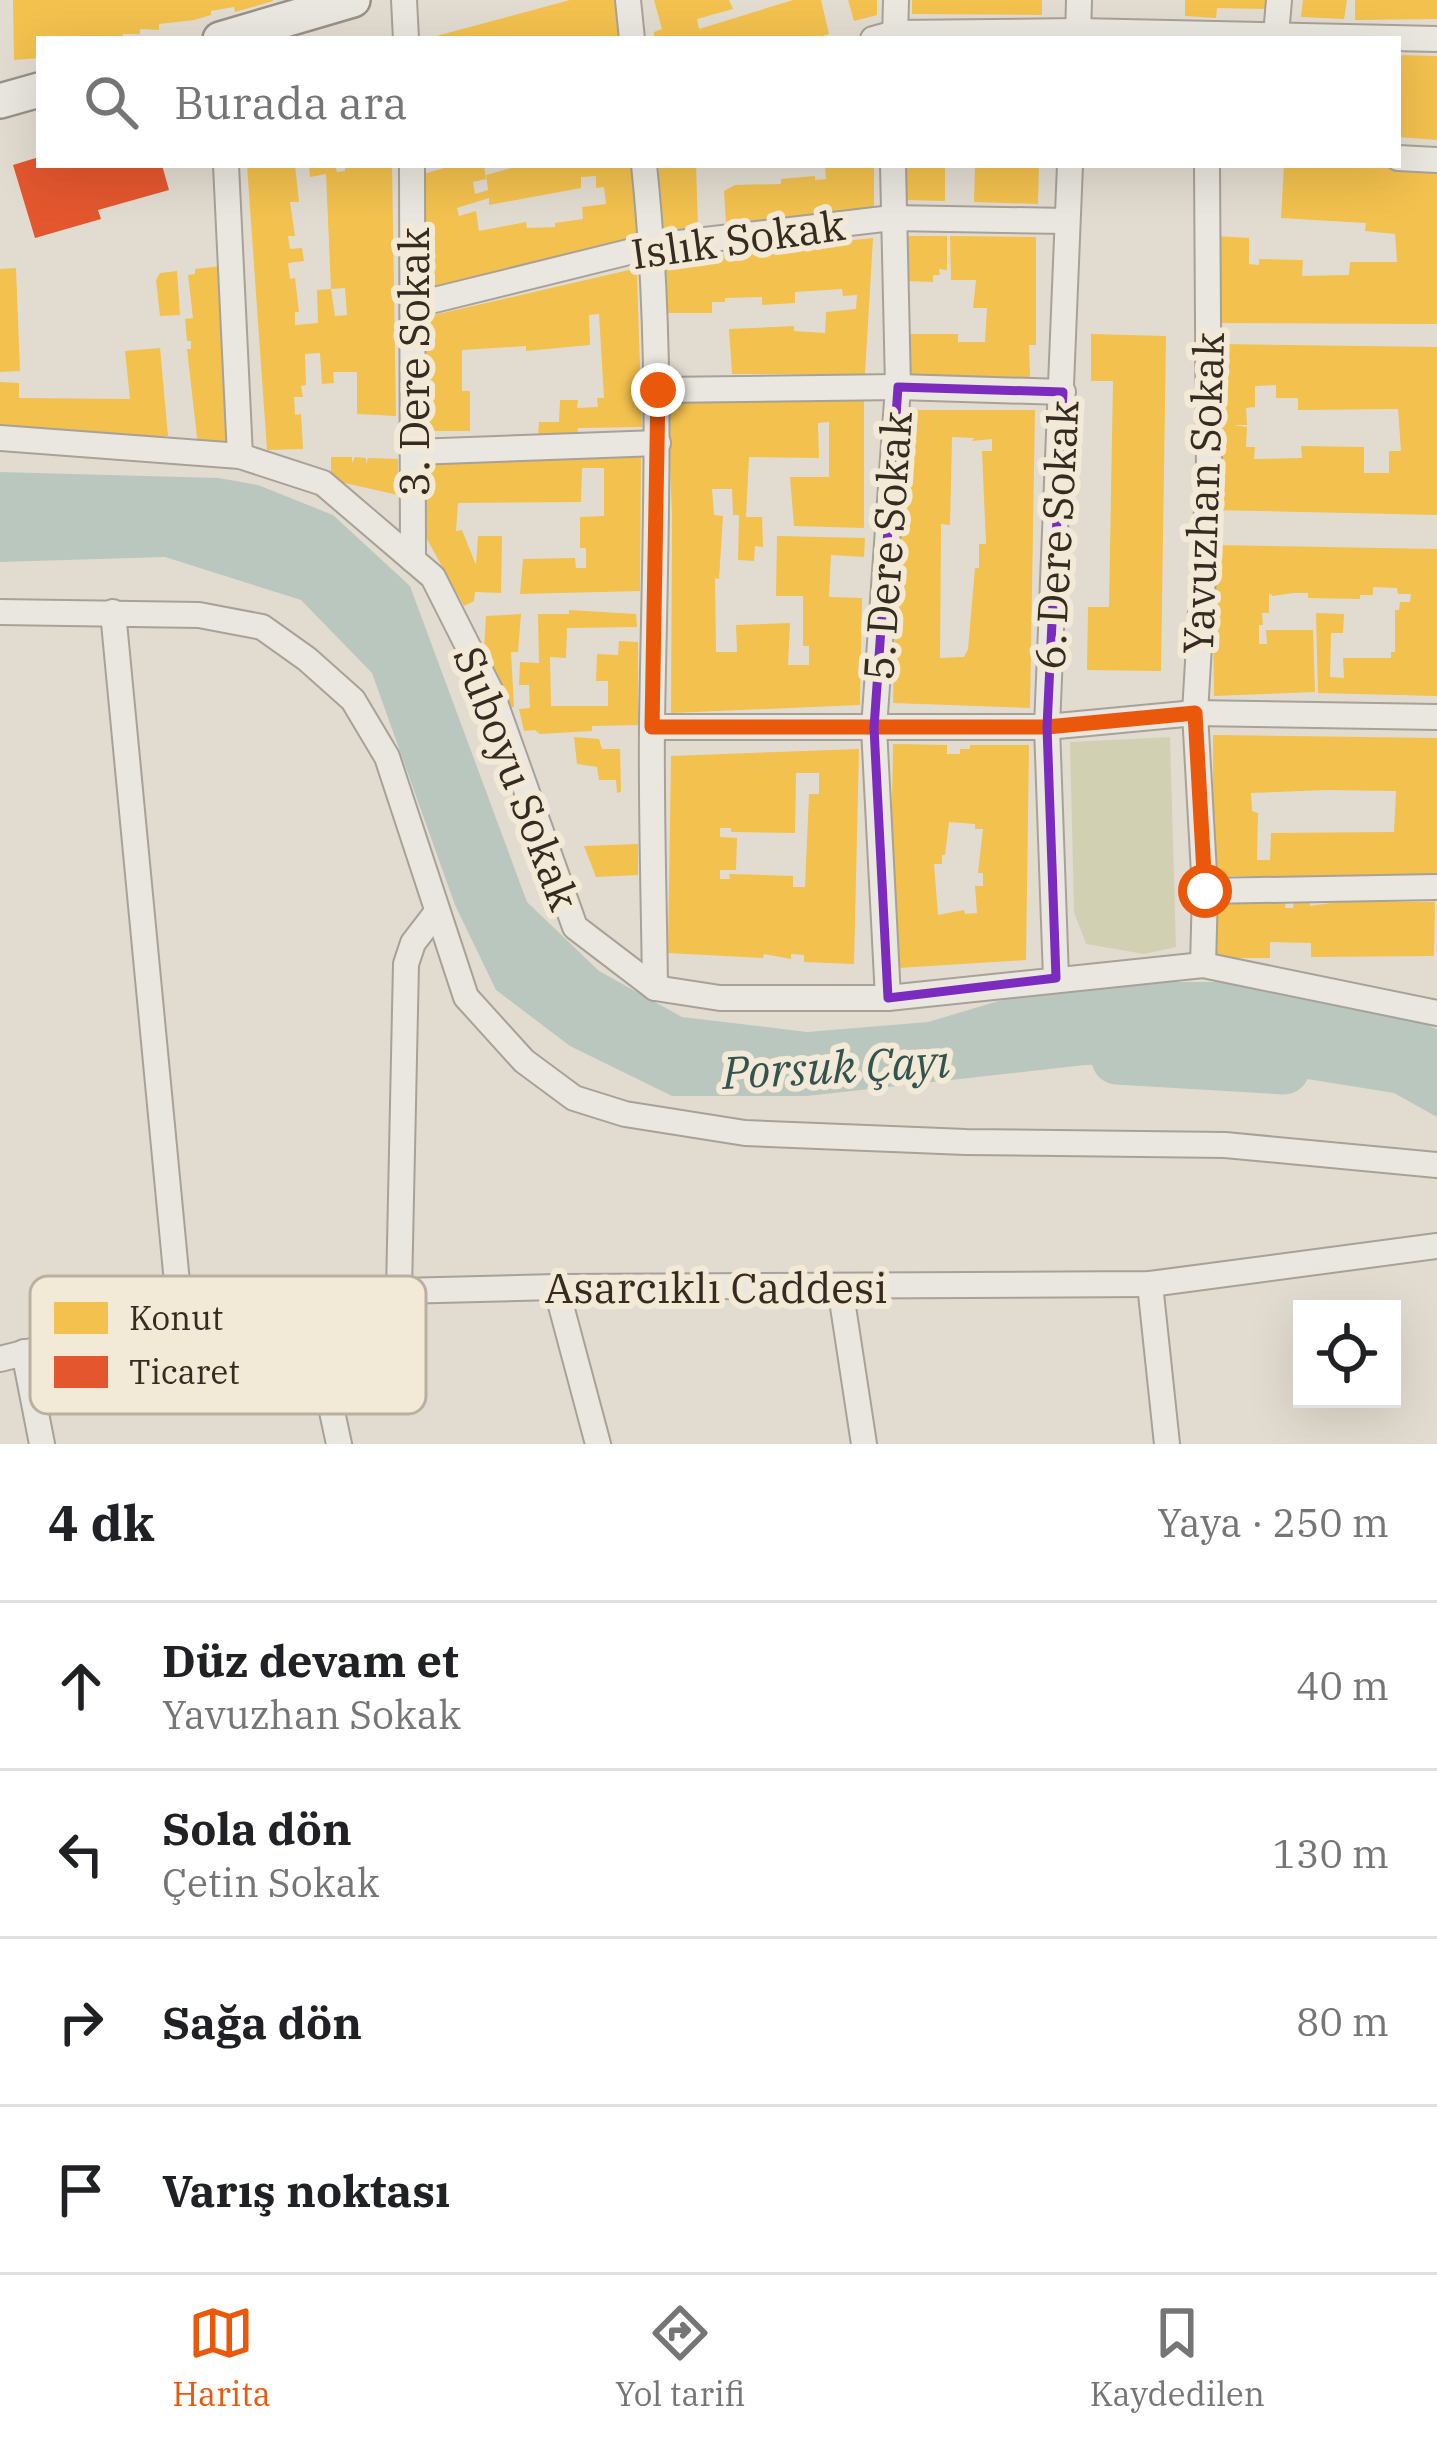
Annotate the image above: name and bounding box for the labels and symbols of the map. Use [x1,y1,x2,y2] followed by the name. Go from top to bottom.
[627,197,849,281] street label: Islık Sokak
[386,227,441,497] street label: 3. Dere Sokak
[1170,331,1236,655] street label: Yavuzhan Sokak
[631,363,685,417] route end
[1021,398,1091,671] street label: 6. Dere Sokak
[850,409,924,682] street label: 5. Dere Sokak
[441,638,593,918] street label: Suboyu Sokak
[1178,864,1232,918] route start
[720,1031,951,1101] water label: Porsuk Çayı
[545,1260,887,1315] street label: Asarcıklı Caddesi
[30,1276,426,1414] legend
[129,1296,223,1339] text: Konut
[129,1350,240,1393] text: Ticaret

